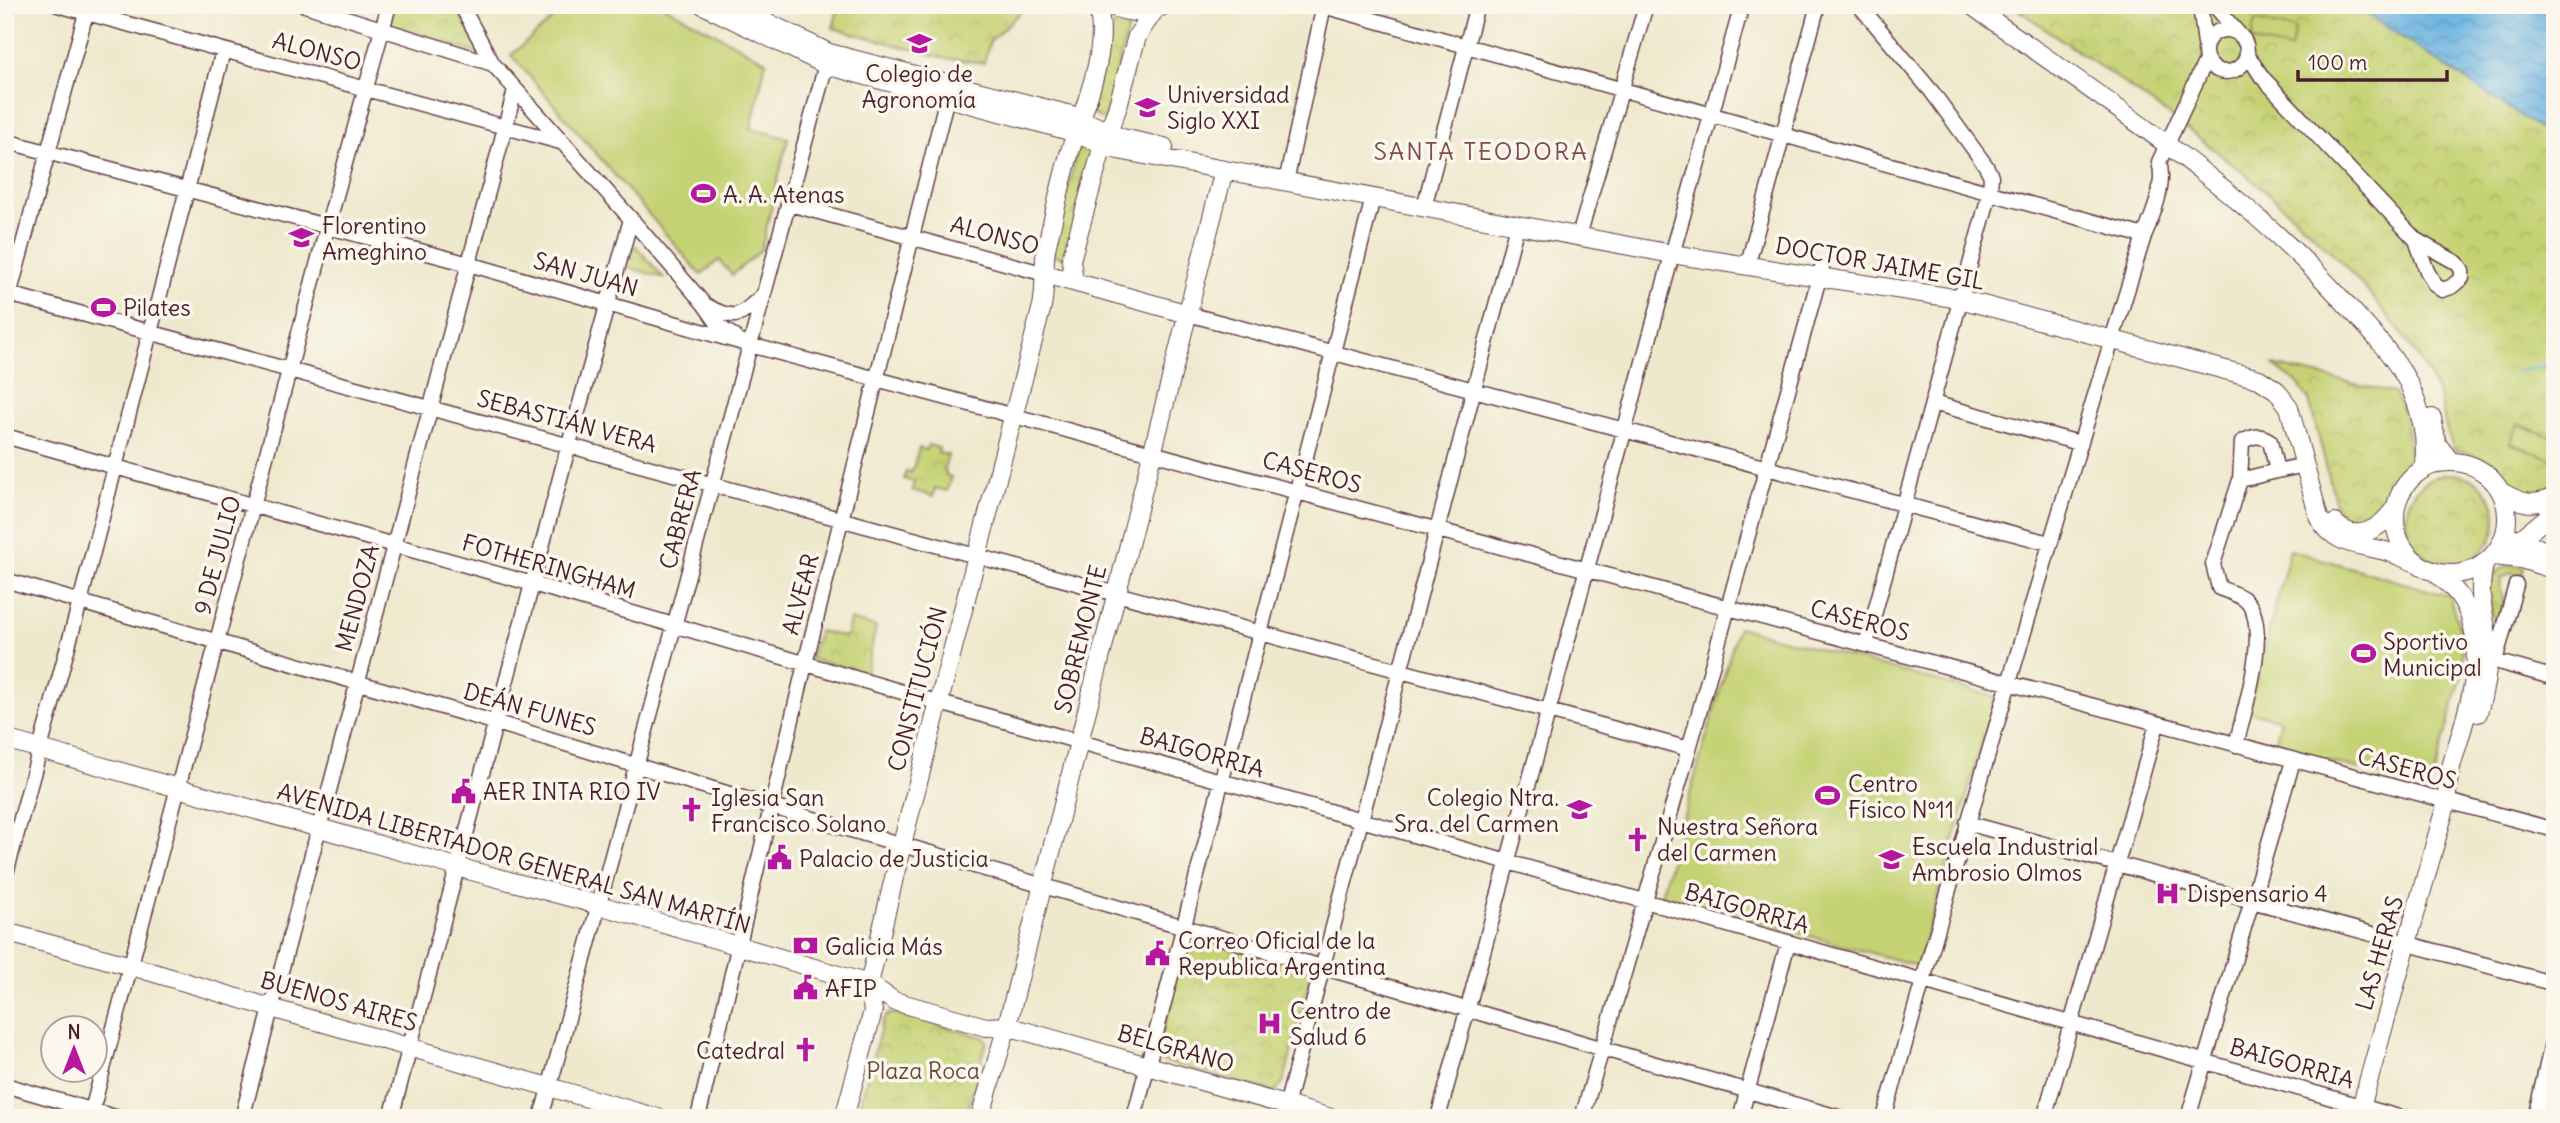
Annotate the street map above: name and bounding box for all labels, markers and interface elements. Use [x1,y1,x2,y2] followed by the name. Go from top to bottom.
[269,25,365,77] street label: ALONSO
[905,29,933,57] school or university icon: Colegio de Agronomía
[2298,38,2446,82] scale bar
[2308,49,2367,76] text: 100 m
[862,59,976,114] place label: Colegio de Agronomía
[1167,80,1290,135] place label: Universidad Siglo XXI
[1133,93,1161,121] school or university icon: Universidad Siglo XXI
[1373,136,1589,166] district label: SANTA TEODORA
[689,180,717,208] sports icon: A. A. Atenas
[723,180,844,209] place label: A. A. Atenas
[947,209,1043,261] street label: ALONSO
[322,211,427,266] place label: Florentino Ameghino
[288,224,316,252] school or university icon: Florentino Ameghino
[1773,230,1987,296] street label: DOCTOR JAIME GIL
[530,245,642,303] street label: SAN JUAN
[89,293,117,321] sports icon: Pilates
[123,293,191,322] place label: Pilates
[474,383,660,459] street label: SEBASTIÁN VERA
[1259,445,1365,499] street label: CASEROS
[653,466,707,572] street label: CABRERA
[187,492,247,618] street label: 9 DE JULIO
[459,527,639,605] street label: FOTHERINGHAM
[329,541,385,655] street label: MENDOZA
[775,550,825,638] street label: ALVEAR
[1048,562,1112,716] street label: SOBREMONTE
[1807,593,1913,647] street label: CASEROS
[881,603,953,775] street label: CONSTITUCIÓN
[2383,627,2482,682] place label: Sportivo Municipal
[2349,640,2377,668] sports icon: Sportivo Municipal
[460,676,600,742] street label: DEÁN FUNES
[1137,720,1267,784] street label: BAIGORRIA
[2354,741,2460,795] street label: CASEROS
[1848,769,1954,824] place label: Centro Físico Nº11
[274,776,754,940] street label: AVENIDA LIBERTADOR GENERAL SAN MARTÍN
[449,777,477,805] public building icon: AER INTA RIO IV
[483,777,661,806] place label: AER INTA RIO IV
[1814,782,1842,810] sports icon: Centro Físico Nº11
[711,783,886,838] place label: Iglesia San Francisco Solano
[1394,783,1559,838] place label: Colegio Ntra. Sra. del Carmen
[677,796,705,824] church icon: Iglesia San Francisco Solano
[1565,796,1593,824] school or university icon: Colegio Ntra. Sra. del Carmen
[1657,812,1818,867] place label: Nuestra Señora del Carmen
[1623,825,1651,853] church icon: Nuestra Señora del Carmen
[1912,832,2098,887] place label: Escuela Industrial Ambrosio Olmos
[765,844,793,872] public building icon: Palacio de Justicia
[799,844,989,873] place label: Palacio de Justicia
[1878,845,1906,873] school or university icon: Escuela Industrial Ambrosio Olmos
[1682,876,1812,940] street label: BAIGORRIA
[2153,879,2181,907] hospital icon: Dispensario 4
[2187,879,2328,908] place label: Dispensario 4
[2349,892,2409,1014] street label: LAS HERAS
[1178,926,1386,981] place label: Correo Oficial de la Republica Argentina
[791,932,819,960] bank icon: Galicia Más
[825,932,943,961] place label: Galicia Más
[1144,939,1172,967] public building icon: Correo Oficial de la Republica Argentina
[257,965,421,1037] street label: BUENOS AIRES
[791,974,819,1002] public building icon: AFIP
[825,974,877,1003] place label: AFIP
[1290,996,1391,1051] place label: Centro de Salud 6
[1256,1009,1284,1037] hospital icon: Centro de Salud 6
[38,1014,108,1084] north arrow
[1114,1018,1238,1078] street label: BELGRANO
[67,1020,81,1044] text: N
[2227,1031,2357,1095] street label: BAIGORRIA
[696,1036,785,1065] place label: Catedral
[791,1036,819,1064] church icon: Catedral
[866,1056,980,1085] park label: Plaza Roca

